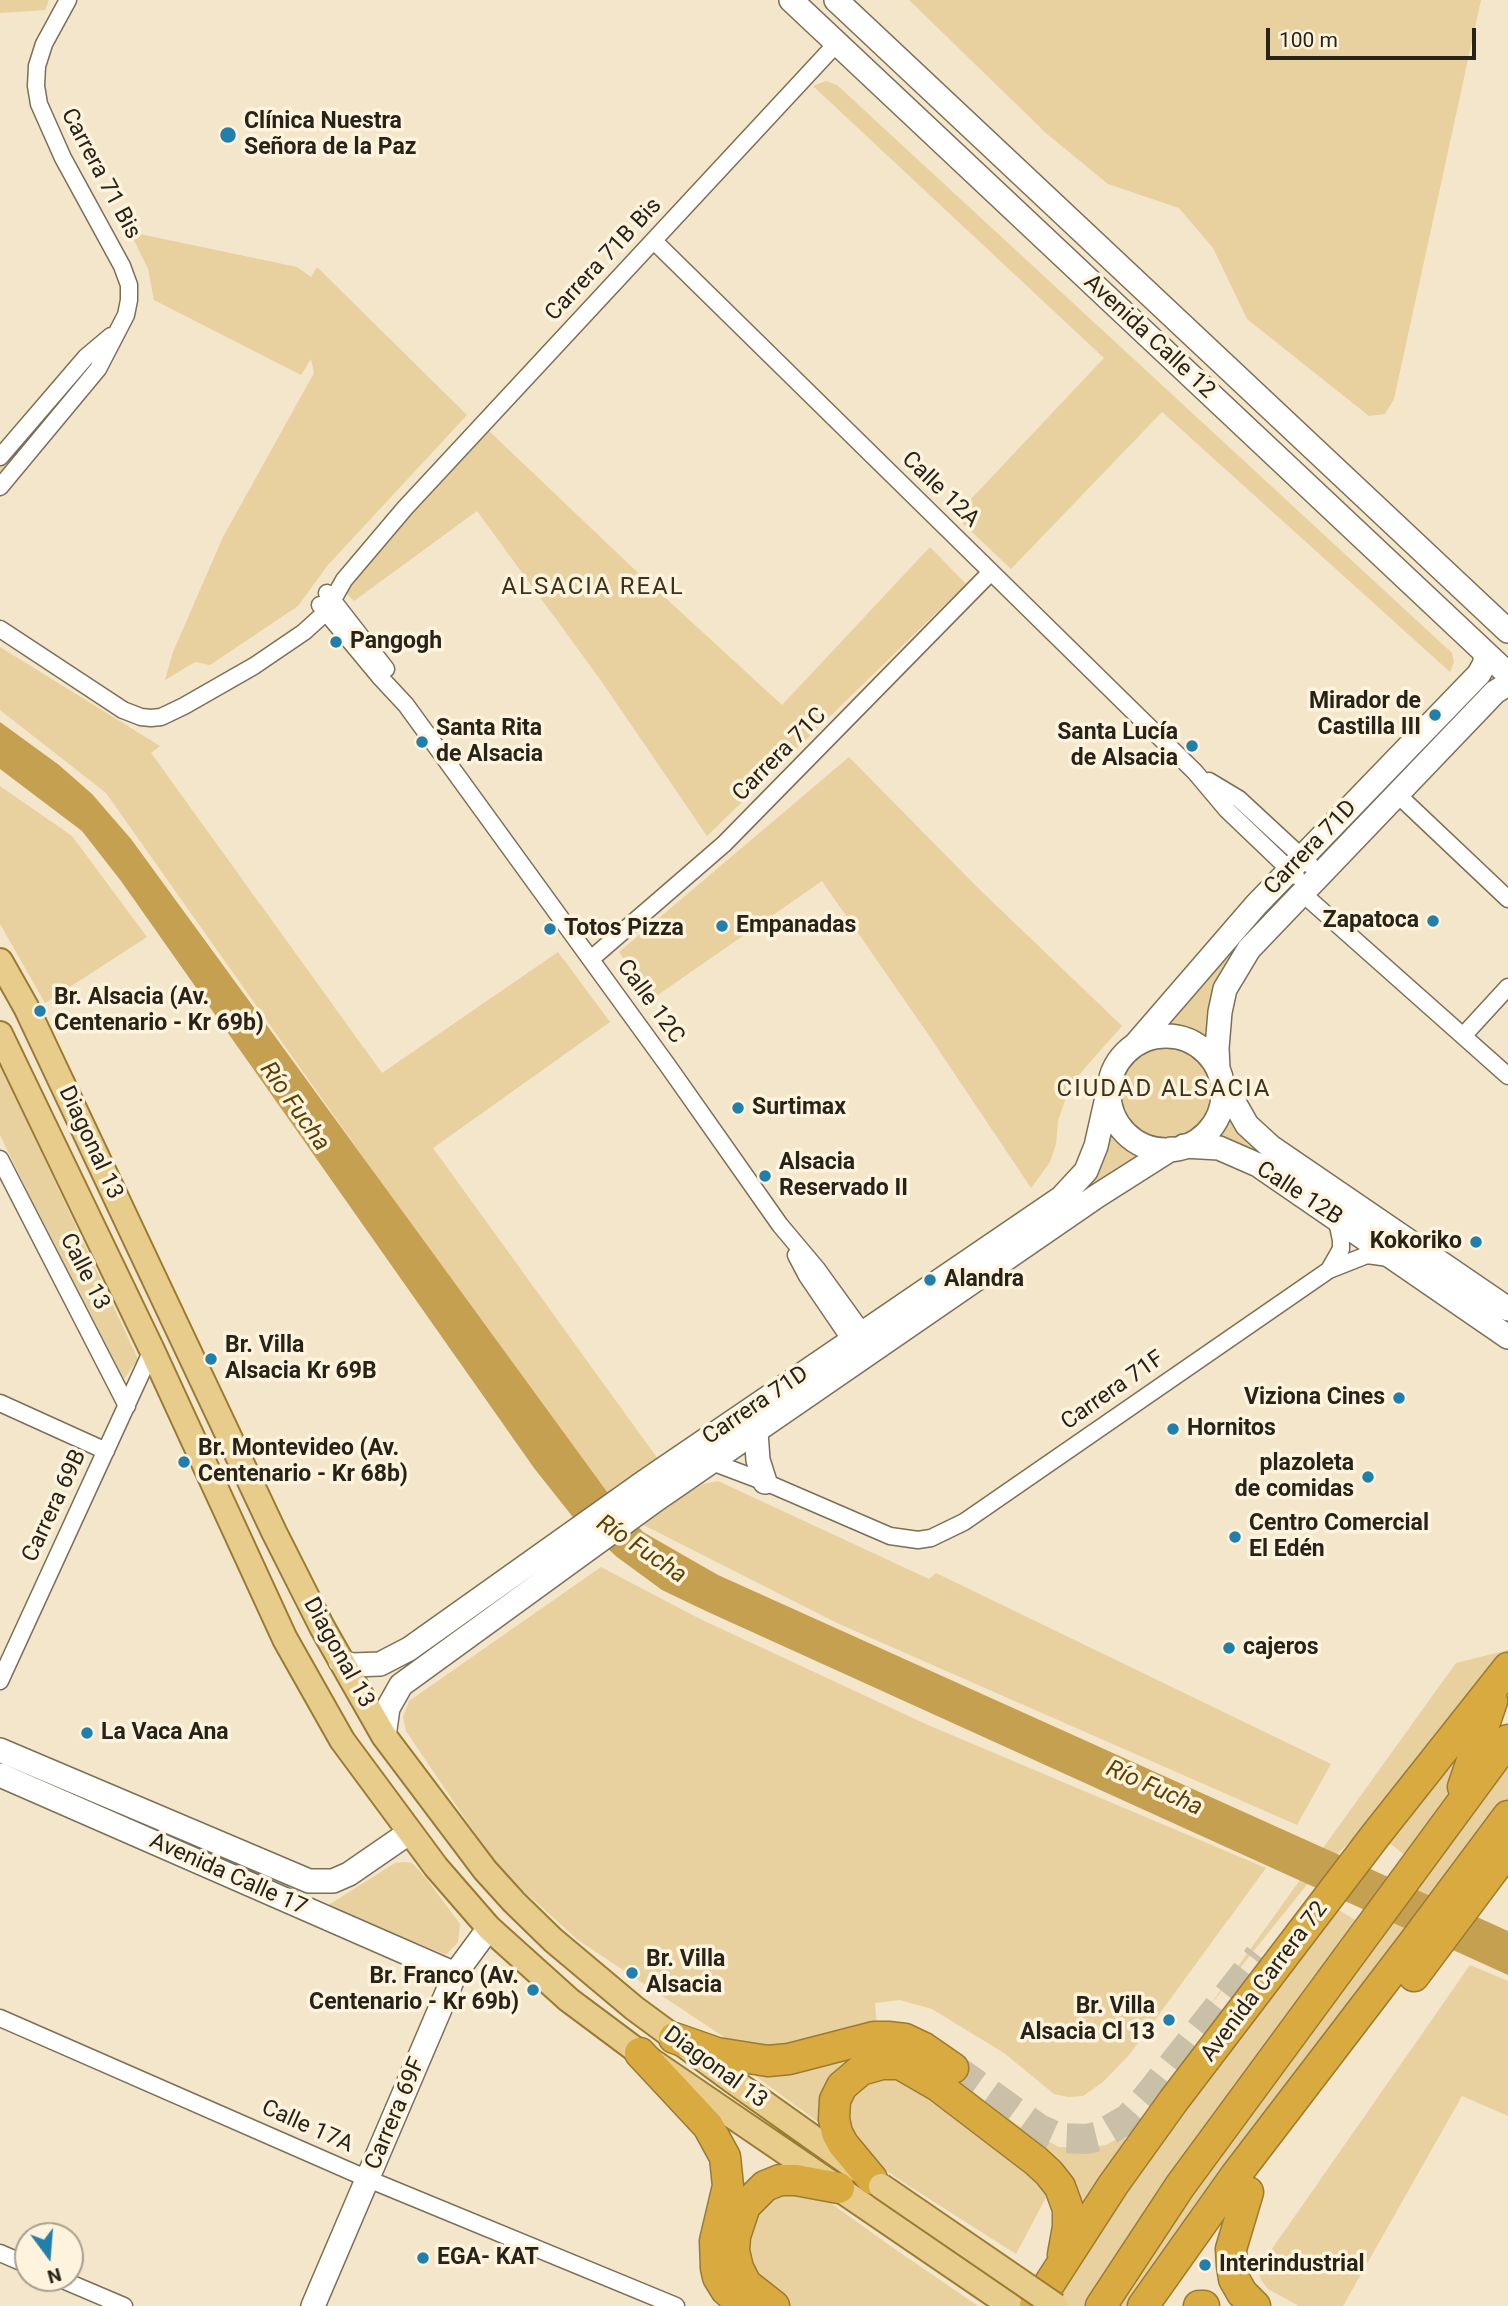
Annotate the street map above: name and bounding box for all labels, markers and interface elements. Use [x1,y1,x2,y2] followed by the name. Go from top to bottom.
[1270,14,1480,58] scale bar
[1279,28,1338,52] text: 100 m
[54,104,146,244] street label: Carrera 71 Bis
[244,108,416,162] place label: Clínica Nuestra Señora de la Paz
[218,125,238,145] marker: Clínica Nuestra Señora de la Paz
[540,193,668,327] street label: Carrera 71B Bis
[1078,269,1220,405] street label: Avenida Calle 12
[895,446,985,534] street label: Calle 12A
[503,574,683,602] district label: ALSACIA REAL
[350,628,442,656] place label: Pangogh
[328,634,344,650] marker: Pangogh
[1309,688,1421,742] place label: Mirador de Castilla III
[727,702,833,808] street label: Carrera 71C
[1427,707,1443,723] marker: Mirador de Castilla III
[436,715,543,769] place label: Santa Rita de Alsacia
[1057,719,1178,773] place label: Santa Lucía de Alsacia
[414,734,430,750] marker: Santa Rita de Alsacia
[1184,738,1200,754] marker: Santa Lucía de Alsacia
[1259,795,1363,901] street label: Carrera 71D
[1323,907,1419,935] place label: Zapatoca
[736,912,856,940] place label: Empanadas
[1425,913,1441,929] marker: Zapatoca
[564,915,684,943] place label: Totos Pizza
[714,918,730,934] marker: Empanadas
[542,921,558,937] marker: Totos Pizza
[610,954,690,1050] street label: Calle 12C
[54,984,264,1038] place label: Br. Alsacia (Av. Centenario - Kr 69b)
[32,1003,48,1019] marker: Br. Alsacia (Av. Centenario - Kr 69b)
[253,1057,335,1157] water label: Río Fucha
[1058,1076,1270,1104] district label: CIUDAD ALSACIA
[52,1082,128,1204] street label: Diagonal 13
[752,1094,846,1122] place label: Surtimax
[730,1100,746,1116] marker: Surtimax
[779,1149,908,1203] place label: Alsacia Reservado II
[1251,1156,1347,1232] street label: Calle 12B
[757,1168,773,1184] marker: Alsacia Reservado II
[1370,1228,1462,1256] place label: Kokoriko
[53,1229,115,1315] street label: Calle 13
[1468,1234,1484,1250] marker: Kokoriko
[944,1266,1024,1294] place label: Alandra
[922,1272,938,1288] marker: Alandra
[225,1332,377,1386] place label: Br. Villa Alsacia Kr 69B
[1056,1346,1170,1436] street label: Carrera 71F
[203,1351,219,1367] marker: Br. Villa Alsacia Kr 69B
[698,1361,814,1451] street label: Carrera 71D
[1244,1384,1385,1412] place label: Viziona Cines
[1391,1390,1407,1406] marker: Viziona Cines
[1187,1415,1276,1443] place label: Hornitos
[1165,1421,1181,1437] marker: Hornitos
[198,1435,408,1489] place label: Br. Montevideo (Av. Centenario - Kr 68b)
[17,1445,93,1567] street label: Carrera 69B
[1235,1450,1354,1504] place label: plazoleta de comidas
[176,1454,192,1470] marker: Br. Montevideo (Av. Centenario - Kr 68b)
[1360,1469,1376,1485] marker: plazoleta de comidas
[591,1509,691,1591] water label: Río Fucha
[1249,1510,1429,1564] place label: Centro Comercial El Edén
[1227,1529,1243,1545] marker: Centro Comercial El Edén
[296,1593,380,1713] street label: Diagonal 13
[1243,1634,1319,1662] place label: cajeros
[1221,1640,1237,1656] marker: cajeros
[101,1719,229,1747] place label: La Vaca Ana
[79,1725,95,1741] marker: La Vaca Ana
[1101,1755,1207,1823] water label: Río Fucha
[145,1828,311,1922] street label: Avenida Calle 17
[1196,1896,1334,2068] street label: Avenida Carrera 72
[646,1946,725,2000] place label: Br. Villa Alsacia
[309,1963,519,2017] place label: Br. Franco (Av. Centenario - Kr 69b)
[624,1965,640,1981] marker: Br. Villa Alsacia
[525,1982,541,1998] marker: Br. Franco (Av. Centenario - Kr 69b)
[1020,1993,1155,2047] place label: Br. Villa Alsacia Cl 13
[1161,2012,1177,2028] marker: Br. Villa Alsacia Cl 13
[658,2021,772,2115] street label: Diagonal 13
[360,2054,432,2174] street label: Carrera 69F
[257,2095,357,2159] street label: Calle 17A
[14,2222,84,2292] north arrow
[437,2244,539,2272] place label: EGA- KAT
[415,2250,431,2266] marker: EGA- KAT
[1219,2251,1365,2279] place label: Interindustrial
[1197,2257,1213,2273] marker: Interindustrial
[45,2263,64,2289] text: N

